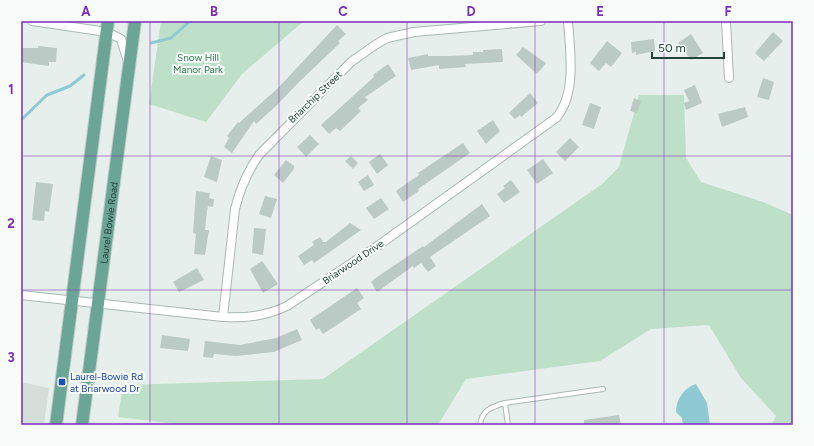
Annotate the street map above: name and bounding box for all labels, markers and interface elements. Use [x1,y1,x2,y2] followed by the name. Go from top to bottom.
[81,4,91,19] text: A
[210,4,218,19] text: B
[338,4,348,19] text: C
[466,4,476,19] text: D
[596,4,604,19] text: E
[724,4,732,19] text: F
[652,34,724,60] scale bar
[658,41,686,55] text: 50 m
[173,51,223,76] park label: Snow Hill Manor Park
[285,68,345,126] street label: Briarchip Street
[8,82,14,97] text: 1
[97,181,120,264] street label: Laurel Bowie Road
[7,216,15,231] text: 2
[320,236,387,287] street label: Briarwood Drive
[7,350,15,365] text: 3
[70,370,143,395] place label: Laurel-Bowie Rd at Briarwood Dr
[57,377,67,387] marker: Laurel-Bowie Rd at Briarwood Dr

